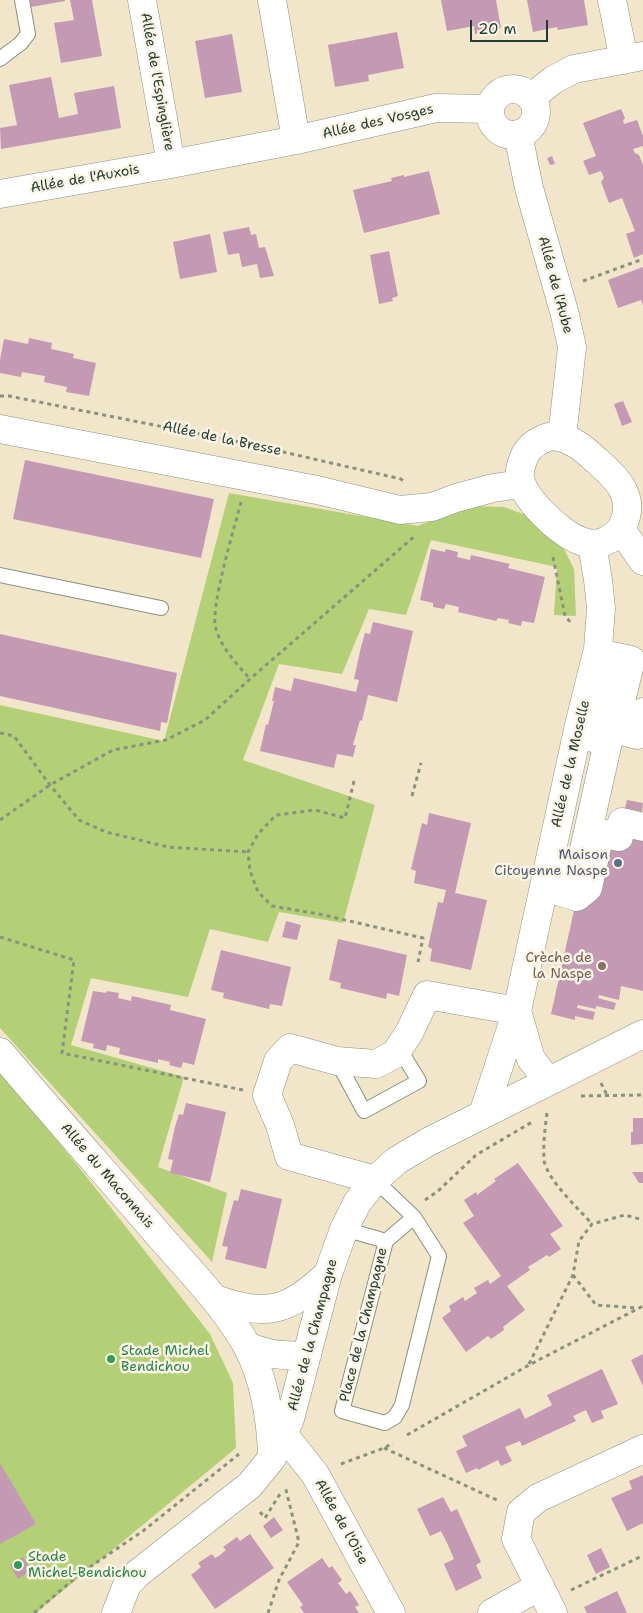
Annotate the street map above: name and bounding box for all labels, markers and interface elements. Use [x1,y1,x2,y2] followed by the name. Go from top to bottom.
[473,10,550,42] scale bar
[137,12,177,152] street label: Allée de l'Espinglière
[478,19,517,39] text: 20 m
[321,101,435,143] street label: Allée des Vosges
[29,161,141,197] street label: Allée de l'Auxois
[534,234,576,336] street label: Allée de l'Aube
[161,418,283,460] street label: Allée de la Bresse
[548,699,594,829] street label: Allée de la Moselle
[494,847,608,880] place label: Maison Citoyenne Naspe
[612,857,624,869] marker: Maison Citoyenne Naspe
[525,950,592,982] place label: Crèche de la Naspe
[596,960,608,972] marker: Crèche de la Naspe
[57,1120,157,1232] street label: Allée du Maconnais
[337,1246,391,1404] street label: Place de la Champagne
[285,1257,341,1413] street label: Allée de la Champagne
[121,1343,209,1375] place label: Stade Michel Bendichou
[105,1353,117,1365] marker: Stade Michel Bendichou
[311,1476,371,1568] street label: Allée de l'Oise
[28,1549,147,1581] place label: Stade Michel-Bendichou
[12,1559,24,1571] marker: Stade Michel-Bendichou

